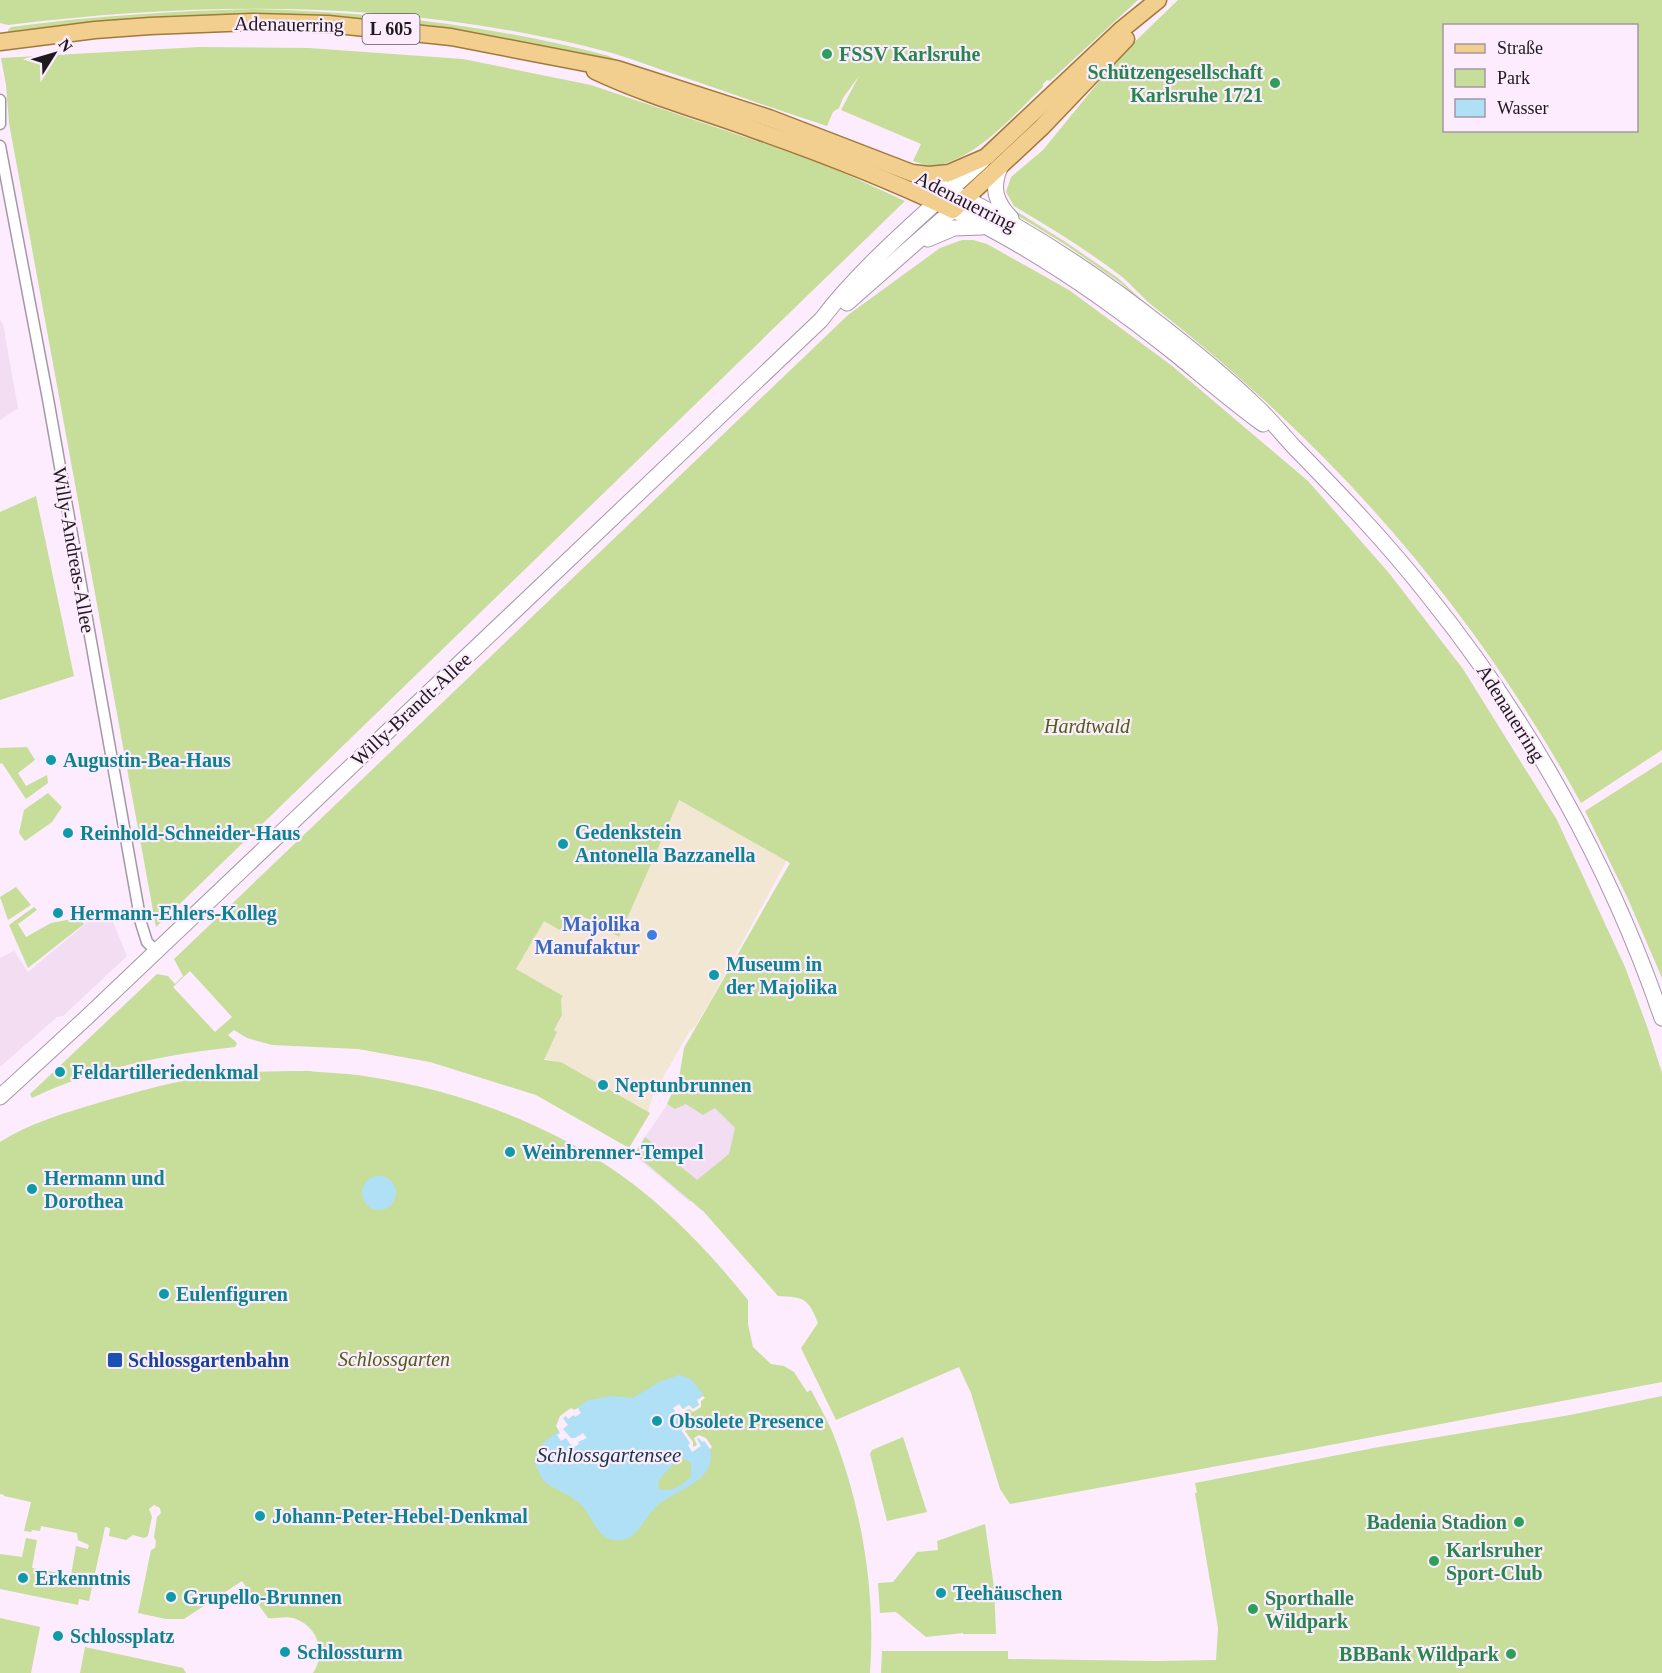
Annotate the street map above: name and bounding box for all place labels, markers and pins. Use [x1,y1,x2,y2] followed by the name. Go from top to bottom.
[839,43,980,65] place label: FSSV Karlsruhe
[820,47,834,61] marker: FSSV Karlsruhe
[1087,61,1263,106] place label: Schützengesellschaft Karlsruhe 1721
[1268,76,1282,90] marker: Schützengesellschaft Karlsruhe 1721
[63,749,231,772] place label: Augustin-Bea-Haus
[44,753,58,767] marker: Augustin-Bea-Haus
[575,821,756,866] place label: Gedenkstein Antonella Bazzanella
[80,822,301,844] place label: Reinhold-Schneider-Haus
[61,826,75,840] marker: Reinhold-Schneider-Haus
[556,837,570,851] marker: Gedenkstein Antonella Bazzanella
[70,902,277,925] place label: Hermann-Ehlers-Kolleg
[51,906,65,920] marker: Hermann-Ehlers-Kolleg
[534,913,640,958] place label: Majolika Manufaktur
[645,928,659,942] marker: Majolika Manufaktur
[726,953,837,999] place label: Museum in der Majolika
[707,968,721,982] marker: Museum in der Majolika
[72,1061,259,1083] place label: Feldartilleriedenkmal
[53,1065,67,1079] marker: Feldartilleriedenkmal
[615,1074,752,1097] place label: Neptunbrunnen
[596,1078,610,1092] marker: Neptunbrunnen
[522,1141,704,1164] place label: Weinbrenner-Tempel
[503,1145,517,1159] marker: Weinbrenner-Tempel
[44,1167,165,1212] place label: Hermann und Dorothea
[25,1182,39,1196] marker: Hermann und Dorothea
[176,1283,288,1306] place label: Eulenfiguren
[157,1287,171,1301] marker: Eulenfiguren
[128,1349,289,1372] place label: Schlossgartenbahn
[106,1351,124,1369] marker: Schlossgartenbahn
[669,1410,824,1432] place label: Obsolete Presence
[650,1414,664,1428] marker: Obsolete Presence
[272,1505,528,1527] place label: Johann-Peter-Hebel-Denkmal
[253,1509,267,1523] marker: Johann-Peter-Hebel-Denkmal
[1366,1511,1507,1533] place label: Badenia Stadion
[1512,1515,1526,1529] marker: Badenia Stadion
[1446,1539,1543,1585] place label: Karlsruher Sport-Club
[1427,1554,1441,1568] marker: Karlsruher Sport-Club
[35,1567,131,1589] place label: Erkenntnis
[16,1571,30,1585] marker: Erkenntnis
[953,1582,1062,1604] place label: Teehäuschen
[183,1586,342,1609] place label: Grupello-Brunnen
[934,1586,948,1600] marker: Teehäuschen
[1265,1587,1354,1633] place label: Sporthalle Wildpark
[164,1590,178,1604] marker: Grupello-Brunnen
[1246,1602,1260,1616] marker: Sporthalle Wildpark
[70,1625,175,1648] place label: Schlossplatz
[51,1629,65,1643] marker: Schlossplatz
[297,1641,403,1663] place label: Schlossturm
[1339,1643,1500,1666] place label: BBBank Wildpark
[278,1645,292,1659] marker: Schlossturm
[1504,1647,1518,1661] marker: BBBank Wildpark

